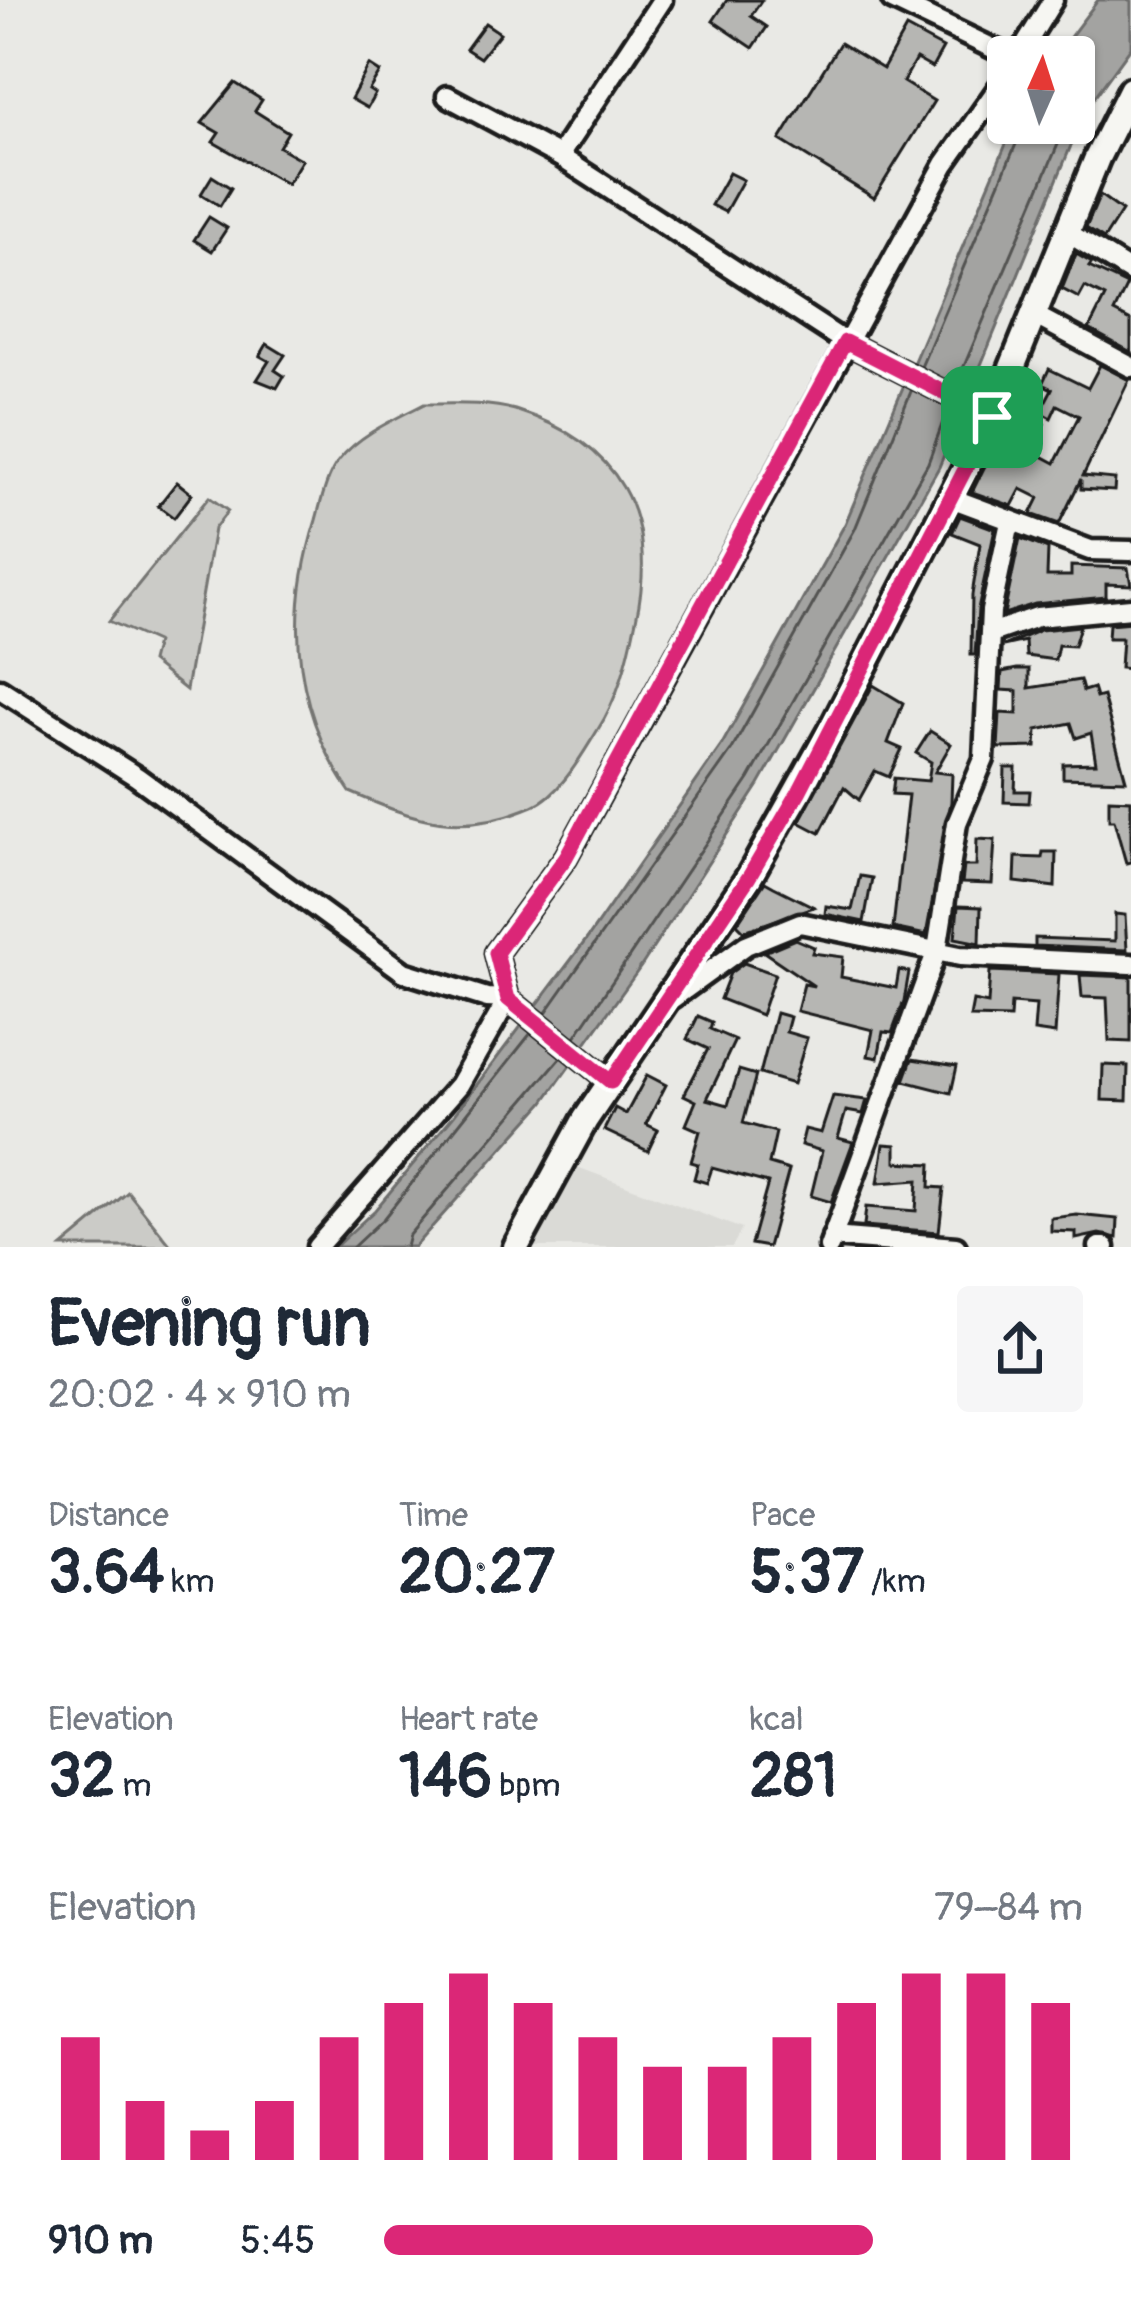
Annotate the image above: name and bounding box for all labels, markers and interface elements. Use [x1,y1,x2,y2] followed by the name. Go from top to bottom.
[987,36,1095,144] north arrow
[987,36,1095,144] map controls
[941,366,1043,468] pin
[959,384,1025,450] icon: arrive
[48,1283,371,1366] text: Evening run
[957,1286,1083,1412] button: share
[48,1370,351,1419] text: 20:02 · 4 × 910 m
[48,1495,169,1536] text: Distance
[399,1495,468,1536] text: Time
[750,1495,815,1536] text: Pace
[48,1536,164,1611] text: 3.64
[399,1536,555,1611] text: 20:27
[750,1536,864,1611] text: 5:37
[164,1561,215,1602] text: km
[864,1561,926,1602] text: /km
[48,1699,174,1740] text: Elevation
[399,1699,538,1740] text: Heart rate
[750,1699,804,1740] text: kcal
[48,1740,115,1815] text: 32
[399,1740,492,1815] text: 146
[750,1740,837,1815] text: 281
[115,1765,152,1806] text: m
[492,1765,560,1806] text: bpm
[48,1883,197,1932] text: Elevation
[934,1883,1083,1932] text: 79–84 m
[48,2216,153,2265] text: 910 m
[240,2216,315,2265] text: 5:45

